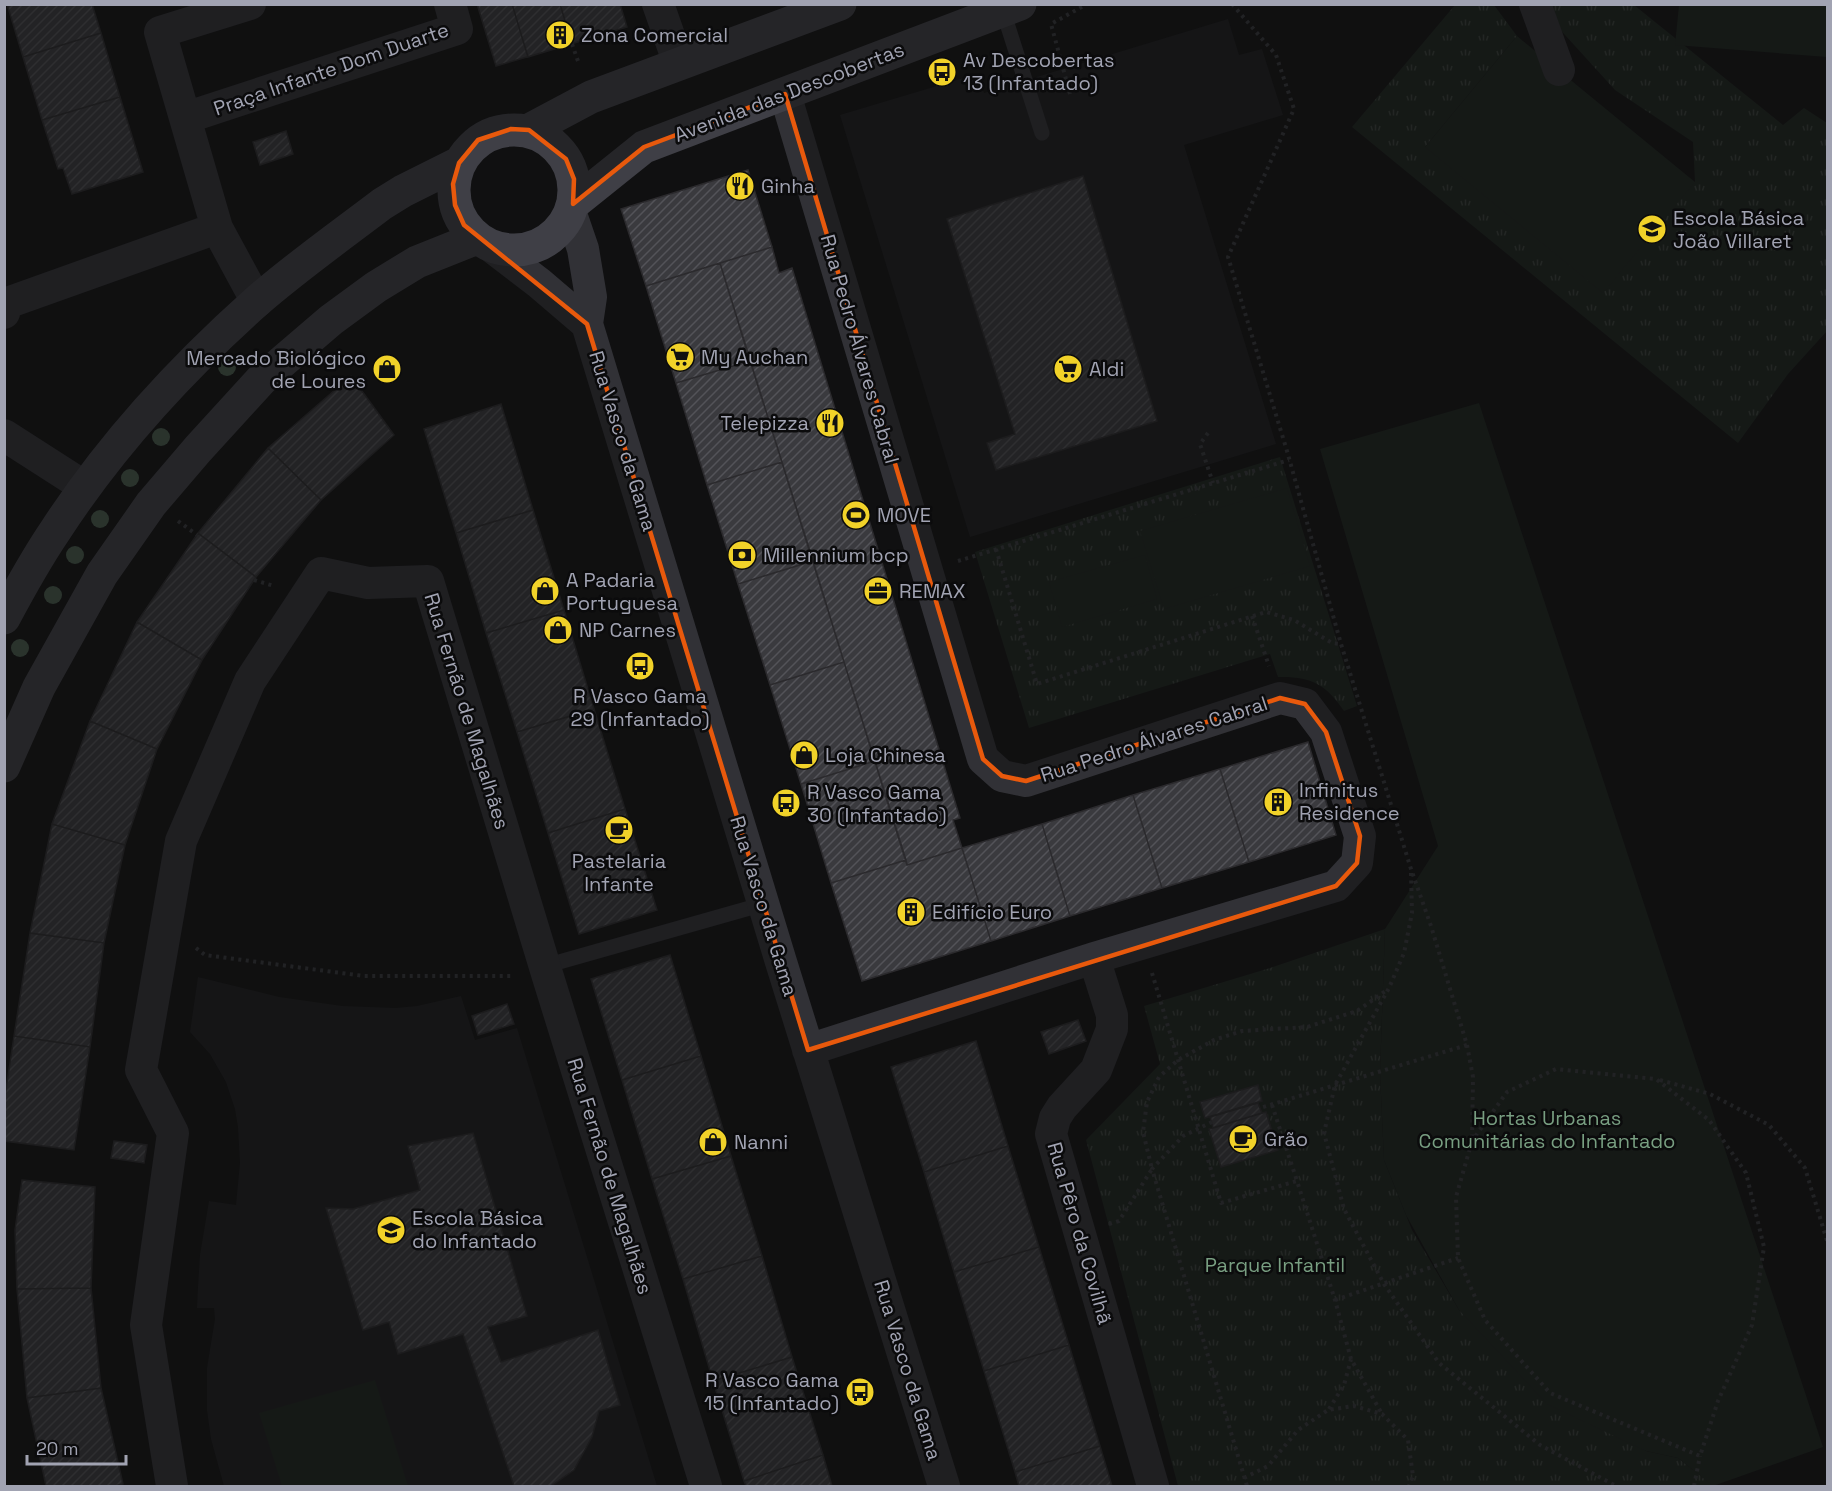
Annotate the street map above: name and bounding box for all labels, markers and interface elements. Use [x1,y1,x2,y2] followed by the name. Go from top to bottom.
[210,16,452,122] street label: Praça Infante Dom Duarte
[544,19,576,51] building icon: Zona Comercial
[581,22,728,48] place label: Zona Comercial
[670,36,908,148] street label: Avenida das Descobertas
[963,47,1115,96] place label: Av Descobertas 13 (Infantado)
[926,56,958,88] bus stop icon: Av Descobertas 13 (Infantado)
[724,170,756,202] restaurant icon: Ginha
[761,173,815,199] place label: Ginha
[1673,205,1804,254] place label: Escola Básica João Villaret
[1636,213,1668,245] school or university icon: Escola Básica João Villaret
[815,231,905,467] street label: Rua Pedro Álvares Cabral
[664,341,696,373] supermarket icon: My Auchan
[701,344,808,370] place label: My Auchan
[186,345,366,394] place label: Mercado Biológico de Loures
[583,348,663,534] street label: Rua Vasco da Gama
[371,353,403,385] shop icon: Mercado Biológico de Loures
[1052,353,1084,385] supermarket icon: Aldi
[1089,356,1124,382] place label: Aldi
[814,407,846,439] restaurant icon: Telepizza
[721,410,809,436] place label: Telepizza
[840,499,872,531] sports icon: MOVE
[877,502,931,528] place label: MOVE
[726,539,758,571] bank icon: Millennium bcp
[763,542,909,568] place label: Millennium bcp
[566,567,678,616] place label: A Padaria Portuguesa
[529,575,561,607] shop icon: A Padaria Portuguesa
[862,575,894,607] office icon: REMAX
[899,578,966,604] place label: REMAX
[419,590,515,832] street label: Rua Fernão de Magalhães
[542,614,574,646] shop icon: NP Carnes
[579,617,676,643] place label: NP Carnes
[624,650,656,682] bus stop icon: R Vasco Gama 29 (Infantado)
[571,683,709,732] place label: R Vasco Gama 29 (Infantado)
[1037,690,1271,788] street label: Rua Pedro Álvares Cabral
[788,739,820,771] shop icon: Loja Chinesa
[825,742,946,768] place label: Loja Chinesa
[1299,777,1400,826] place label: Infinitus Residence
[807,779,947,828] place label: R Vasco Gama 30 (Infantado)
[1262,786,1294,818] building icon: Infinitus Residence
[770,787,802,819] bus stop icon: R Vasco Gama 30 (Infantado)
[724,813,804,999] street label: Rua Vasco da Gama
[603,814,635,846] cafe icon: Pastelaria Infante
[572,848,666,897] place label: Pastelaria Infante
[895,896,927,928] building icon: Edifício Euro
[932,899,1052,925] place label: Edifício Euro
[562,1055,658,1297] street label: Rua Fernão de Magalhães
[1419,1105,1675,1154] park label: Hortas Urbanas Comunitárias do Infantado
[1227,1123,1259,1155] cafe icon: Grão
[697,1126,729,1158] shop icon: Nanni
[1264,1126,1308,1152] place label: Grão
[734,1129,788,1155] place label: Nanni
[1042,1139,1118,1327] street label: Rua Pêro da Covilhã
[412,1205,543,1254] place label: Escola Básica do Infantado
[375,1214,407,1246] school or university icon: Escola Básica do Infantado
[1205,1252,1345,1278] park label: Parque Infantil
[868,1277,948,1463] street label: Rua Vasco da Gama
[704,1367,839,1416] place label: R Vasco Gama 15 (Infantado)
[844,1376,876,1408] bus stop icon: R Vasco Gama 15 (Infantado)
[27,1428,126,1466] scale bar
[36,1437,79,1460] text: 20 m

